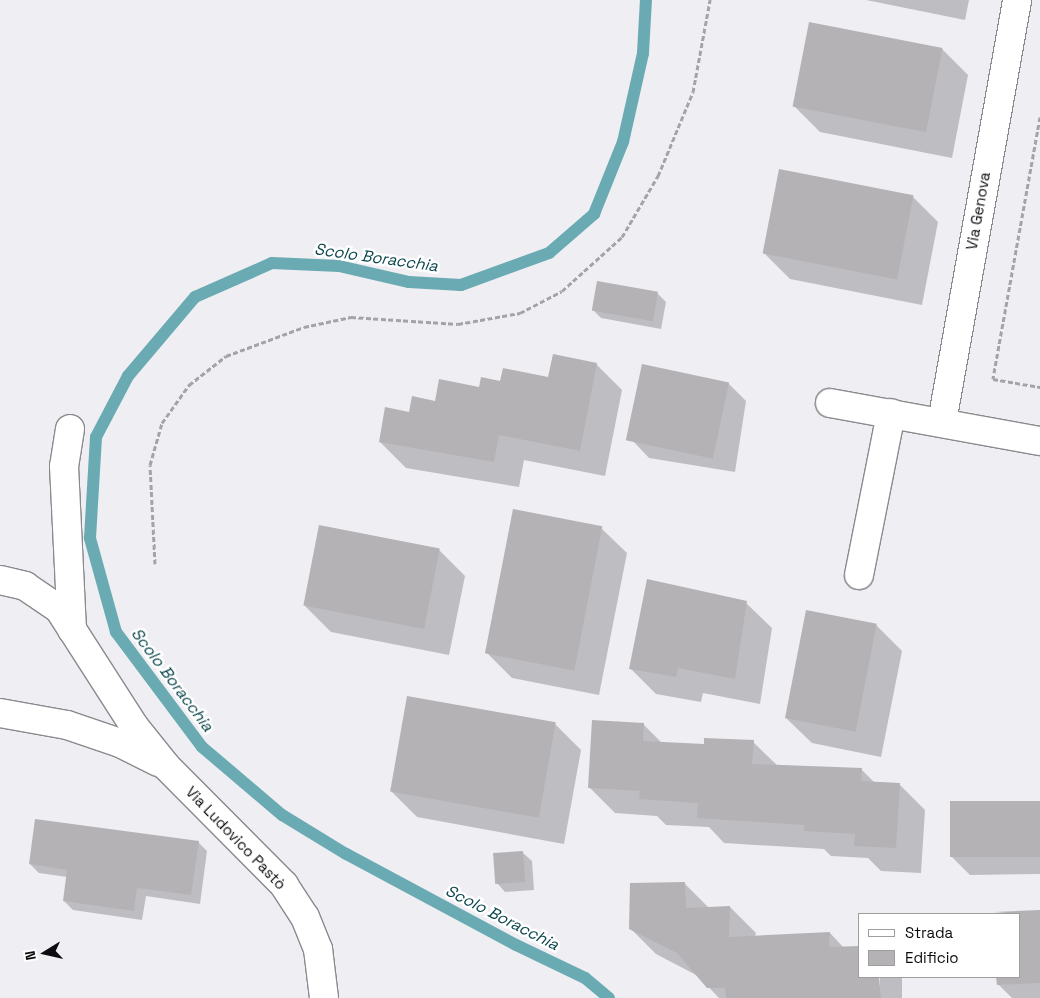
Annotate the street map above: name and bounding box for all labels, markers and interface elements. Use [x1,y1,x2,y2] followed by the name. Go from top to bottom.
[962,171,994,251] street label: Via Genova
[313,240,439,276] water label: Scolo Boracchia
[127,625,217,735] water label: Scolo Boracchia
[182,783,290,893] street label: Via Ludovico Pastò
[442,881,562,955] water label: Scolo Boracchia
[858,913,1020,978] legend
[905,923,953,942] text: Strada
[20,928,70,978] north arrow
[905,948,959,967] text: Edificio
[21,949,40,962] text: N

